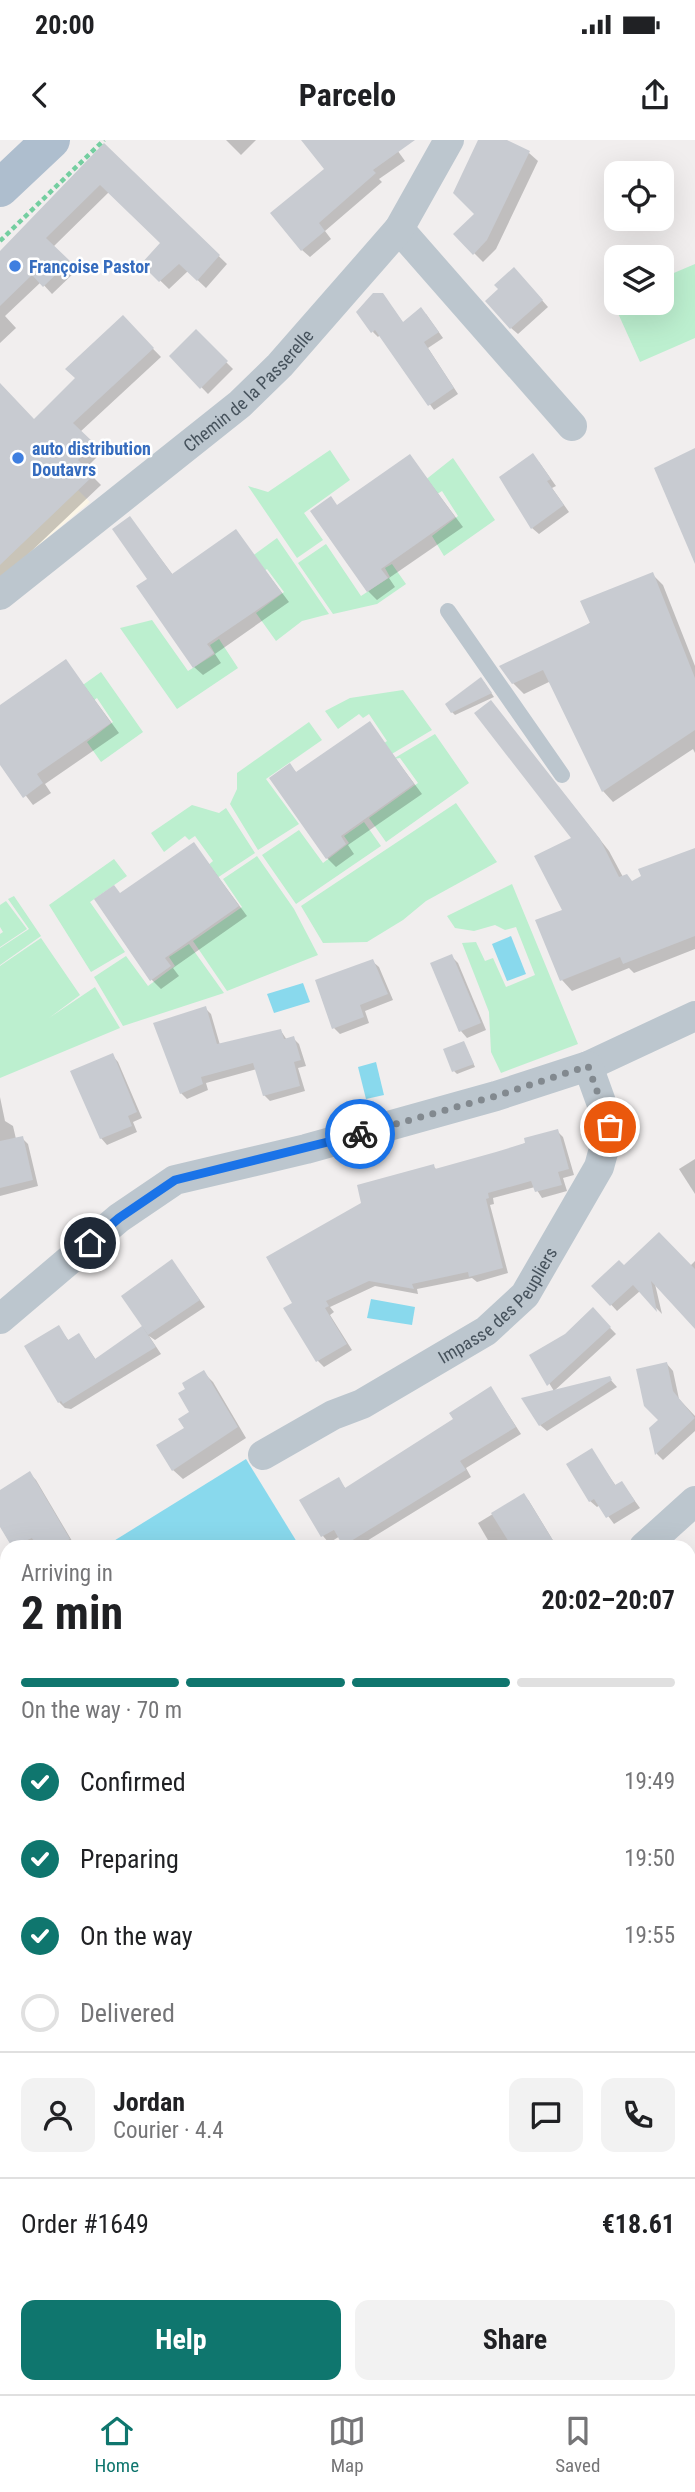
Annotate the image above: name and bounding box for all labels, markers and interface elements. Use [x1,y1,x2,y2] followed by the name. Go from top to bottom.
[35,10,95,40] text: 20:00
[21,76,59,114] icon: back
[299,76,396,114] text: Parcelo
[636,76,674,114] icon: share
[604,161,674,315] map controls
[604,161,674,231] button: locate
[604,245,674,315] button: layers
[29,256,150,277] place label: Françoise Pastor
[7,258,23,274] marker: Françoise Pastor
[179,325,317,456] street label: Chemin de la Passerelle
[32,438,151,480] place label: auto distribution Doutavrs
[10,450,26,466] marker: auto distribution Doutavrs
[580,1097,640,1157] pin
[325,1099,395,1169] courier
[591,1108,629,1146] icon: bag
[341,1115,379,1153] icon: bike
[60,1213,120,1273] pin
[71,1224,109,1262] icon: home
[434,1243,561,1367] street label: Impasse des Peupliers
[21,1560,113,1587] text: Arriving in
[541,1585,675,1615] text: 20:02–20:07
[21,1586,123,1640] text: 2 min
[21,1697,182,1724] text: On the way · 70 m
[21,1763,59,1801] icon: check
[80,1767,186,1797] text: Confirmed
[624,1768,675,1795] text: 19:49
[21,1840,59,1878] icon: check
[80,1844,179,1874] text: Preparing
[624,1845,675,1872] text: 19:50
[21,1917,59,1955] icon: check
[80,1921,193,1951] text: On the way
[624,1922,675,1949] text: 19:55
[80,1998,175,2028] text: Delivered
[21,2078,95,2152] button: person
[509,2078,583,2152] button: chat
[601,2078,675,2152] button: phone
[113,2087,185,2117] text: Jordan
[113,2117,224,2144] text: Courier · 4.4
[21,2209,149,2239] text: Order #1649
[602,2209,675,2239] text: €18.61
[21,2300,341,2380] button: Help
[355,2300,675,2380] button: Share
[95,2412,139,2477] tab: Home
[328,2412,366,2477] tab: Map
[555,2412,600,2477] tab: Saved

